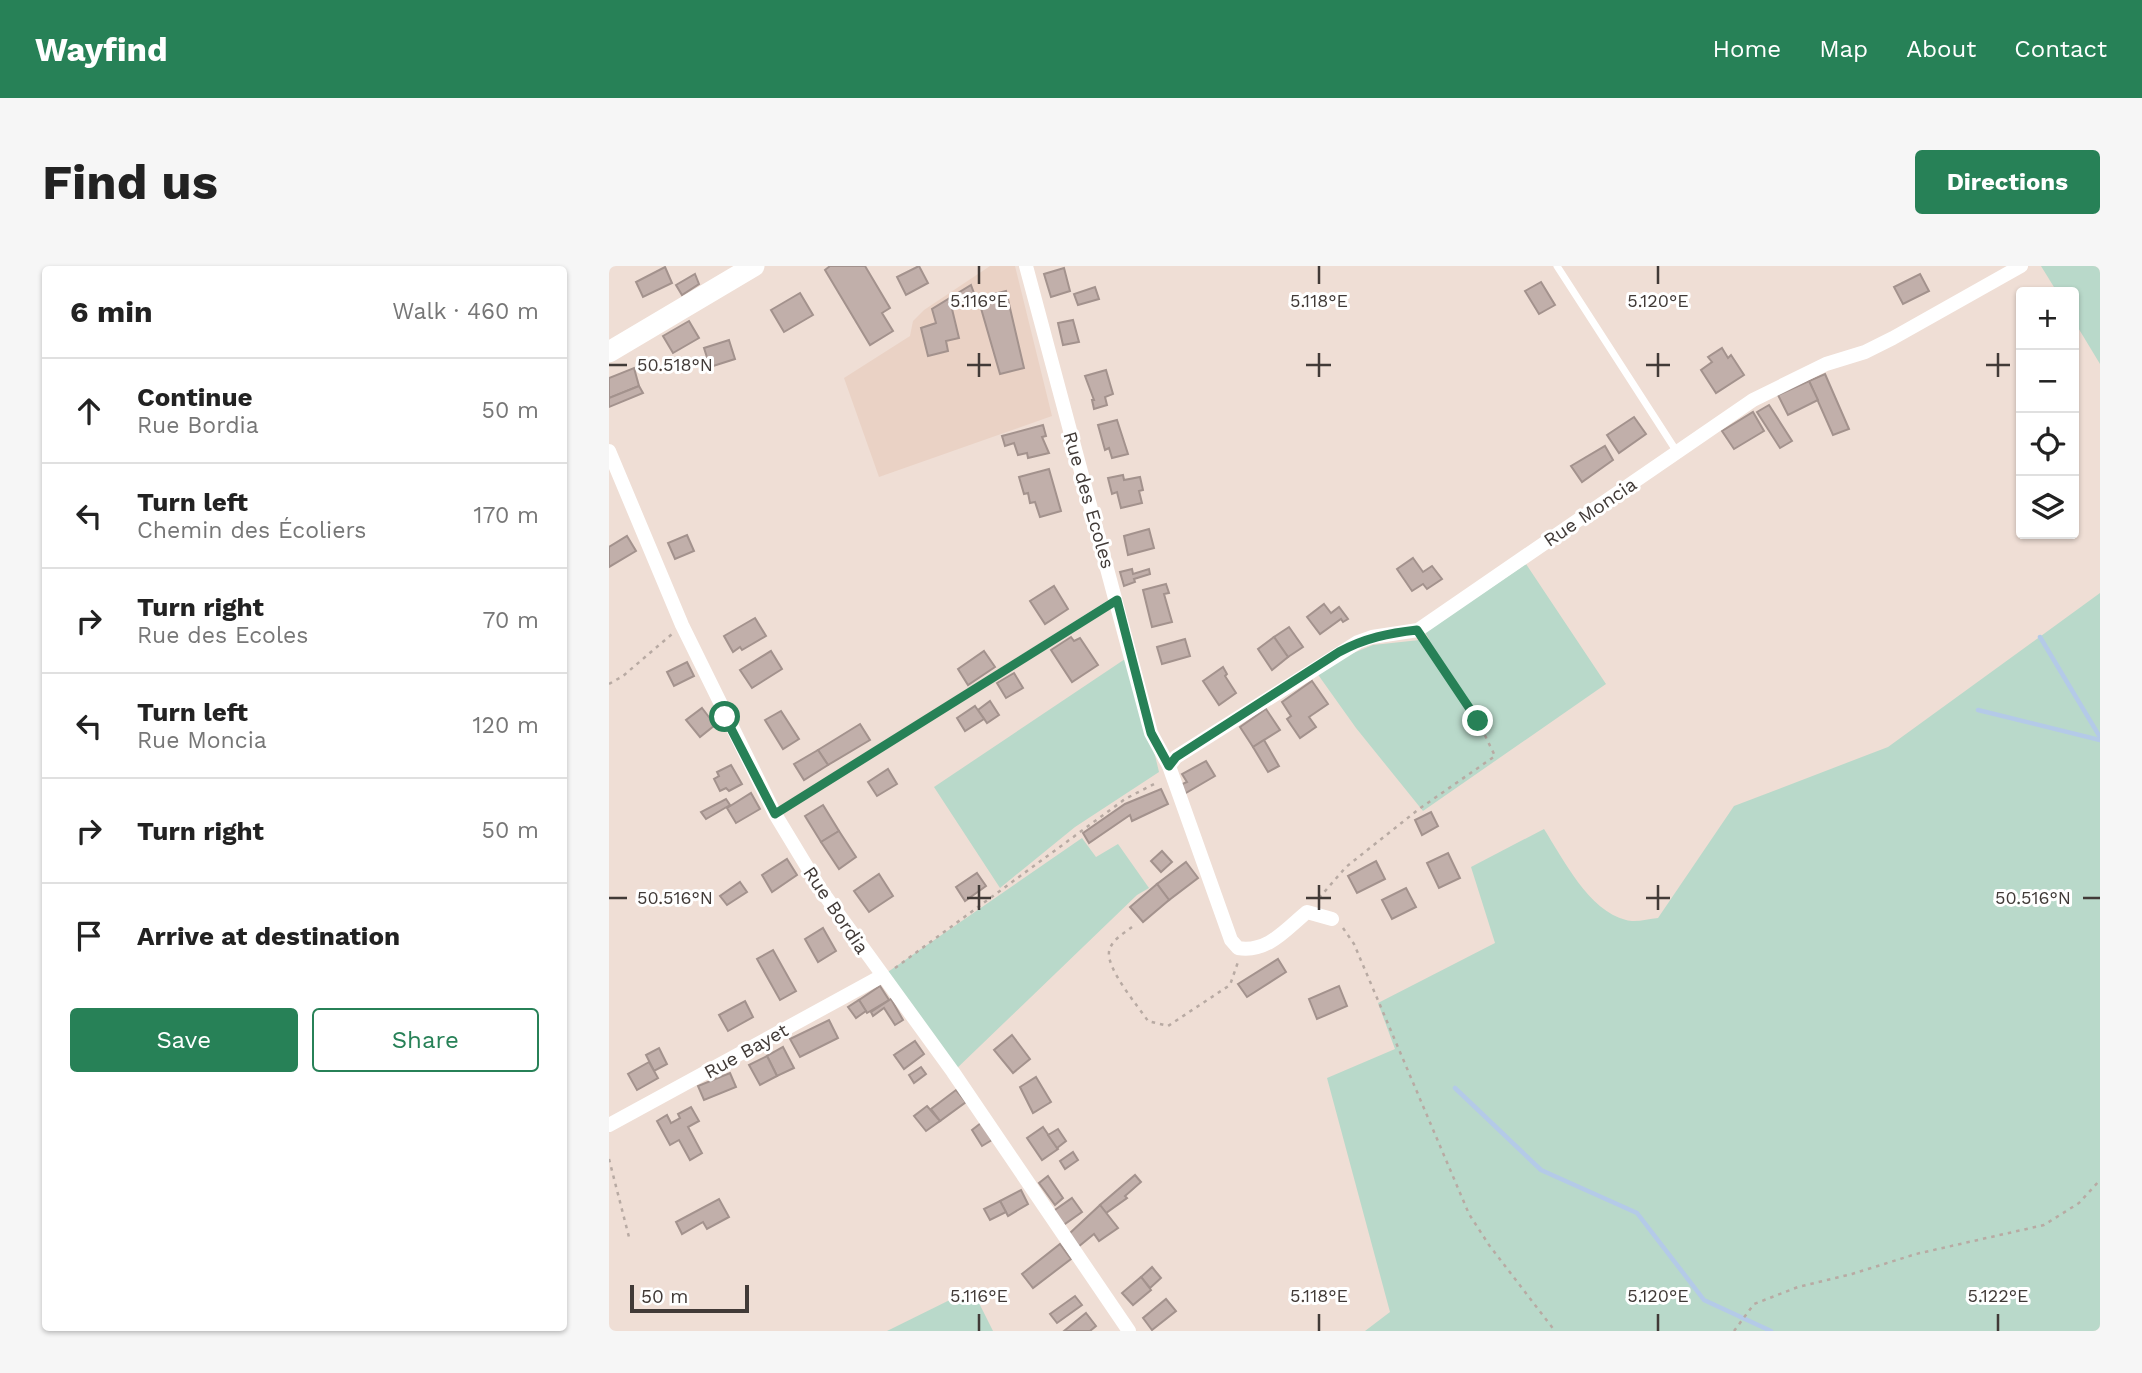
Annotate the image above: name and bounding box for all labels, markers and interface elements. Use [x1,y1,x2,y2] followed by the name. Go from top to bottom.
[35,30,168,69] text: Wayfind
[1713,35,1781,63] text: Home
[1819,35,1868,63] text: Map
[1906,35,1976,63] text: About
[2014,35,2107,63] text: Contact
[1915,150,2100,214] button: Directions
[42,153,218,211] text: Find us
[2016,287,2079,539] map controls
[2016,287,2079,350] button: +
[950,290,1008,311] text: 5.116°E
[1290,290,1348,311] text: 5.118°E
[1627,290,1689,311] text: 5.120°E
[70,294,153,329] text: 6 min
[392,298,539,325] text: Walk · 460 m
[2016,350,2079,413] button: −
[637,354,713,375] text: 50.518°N
[137,382,253,412] text: Continue
[70,392,108,430] icon: ahead
[482,397,539,424] text: 50 m
[137,412,259,439] text: Rue Bordia
[2016,413,2079,476] button: locate
[1058,429,1120,571] street label: Rue des Ecoles
[1539,472,1641,552] street label: Rue Moncia
[2016,476,2079,539] button: layers
[137,487,248,517] text: Turn left
[70,497,108,535] icon: left
[474,502,539,529] text: 170 m
[137,517,366,544] text: Chemin des Écoliers
[137,592,264,622] text: Turn right
[70,602,108,640] icon: right
[482,607,539,634] text: 70 m
[137,622,308,649] text: Rue des Ecoles
[137,697,248,727] text: Turn left
[709,701,740,732] route start
[1462,705,1493,736] route end
[70,707,108,745] icon: left
[473,712,539,739] text: 120 m
[137,727,267,754] text: Rue Moncia
[70,812,108,850] icon: right
[137,816,264,846] text: Turn right
[482,817,539,844] text: 50 m
[798,862,874,958] street label: Rue Bordia
[637,887,713,908] text: 50.516°N
[1995,887,2071,908] text: 50.516°N
[70,917,108,955] icon: arrive
[137,921,400,951] text: Arrive at destination
[70,1008,298,1072] button: Save
[312,1008,539,1072] button: Share
[700,1018,792,1084] street label: Rue Bayet
[630,1282,749,1314] scale bar
[641,1285,688,1308] text: 50 m
[950,1285,1008,1306] text: 5.116°E
[1290,1285,1348,1306] text: 5.118°E
[1627,1285,1689,1306] text: 5.120°E
[1968,1285,2028,1306] text: 5.122°E

